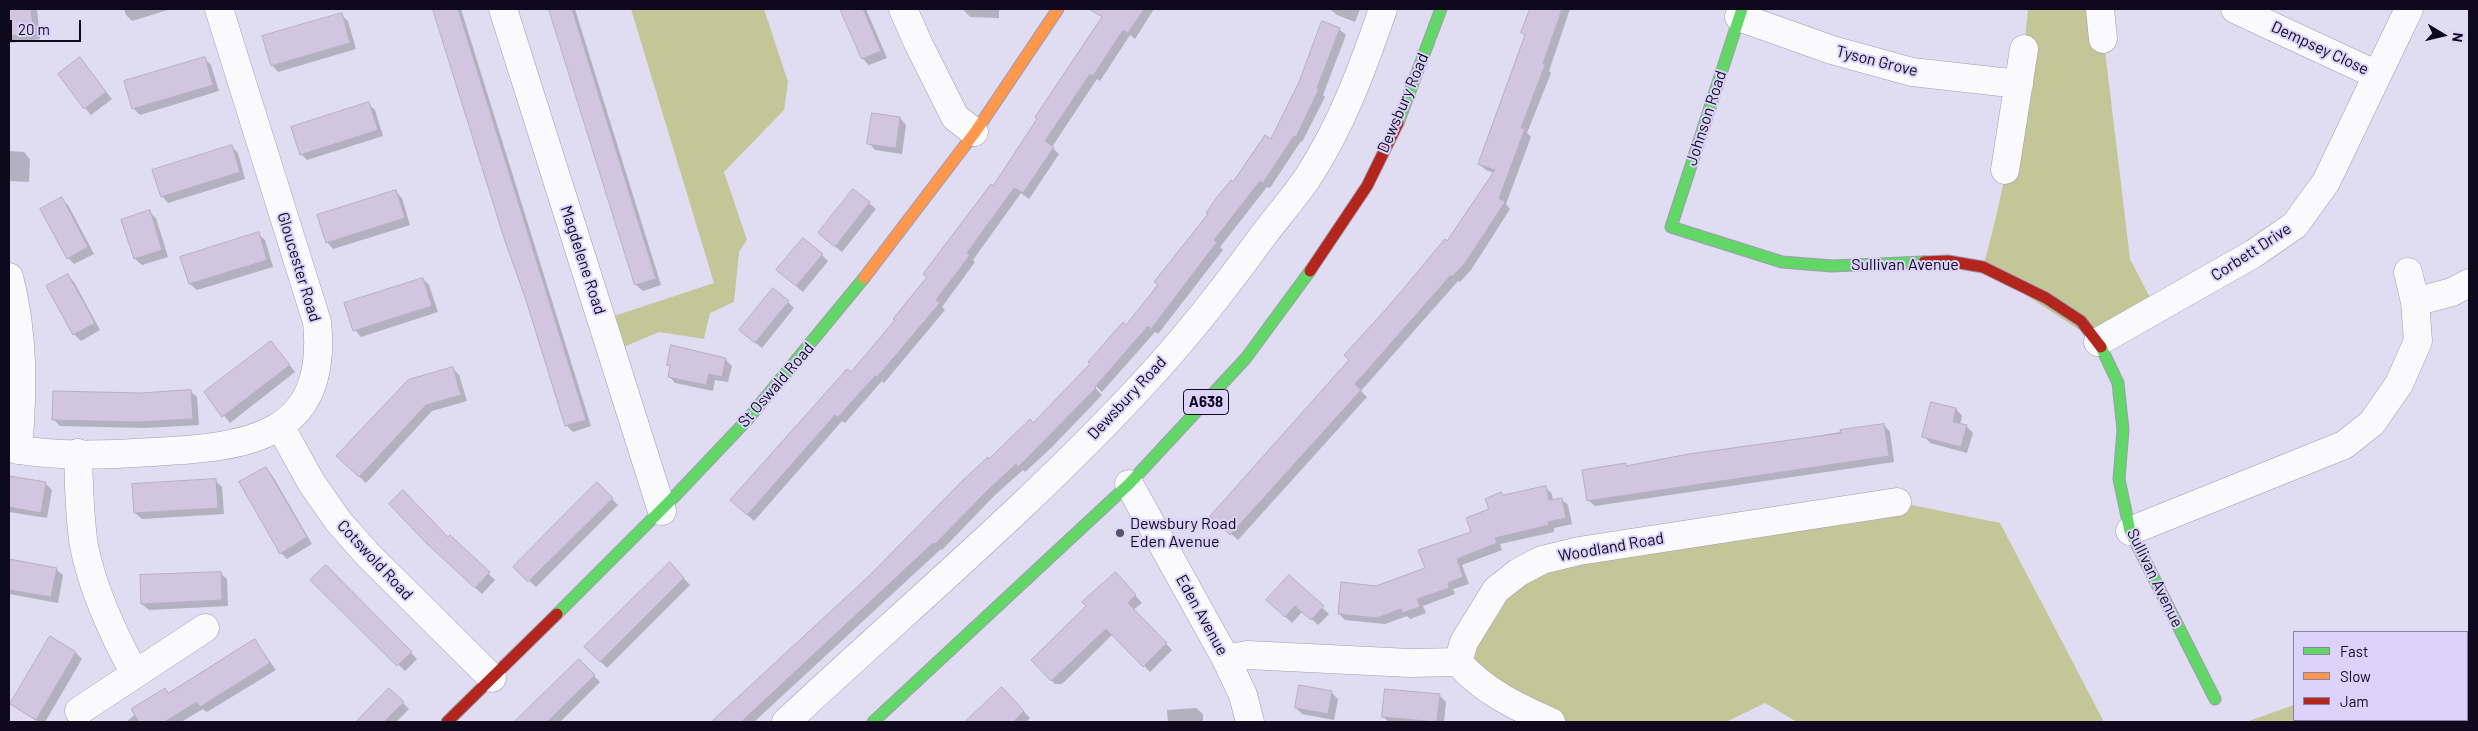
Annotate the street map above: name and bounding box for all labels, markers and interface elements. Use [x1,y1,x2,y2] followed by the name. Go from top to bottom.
[12,10,84,42] scale bar
[2418,10,2468,60] north arrow
[2268,17,2372,79] street label: Dempsey Close
[18,20,50,38] text: 20 m
[2449,31,2467,43] text: N
[1834,42,1920,80] street label: Tyson Grove
[1373,50,1433,156] street label: Dewsbury Road
[1682,68,1730,168] street label: Johnson Road
[556,203,610,317] street label: Magdelene Road
[273,210,325,324] street label: Gloucester Road
[2207,219,2295,285] street label: Corbett Drive
[1851,255,1959,275] street label: Sullivan Avenue
[734,339,818,431] street label: St Oswald Road
[1084,353,1170,443] street label: Dewsbury Road
[1184,390,1228,414] road number: A638
[1130,514,1236,552] place label: Dewsbury Road Eden Avenue
[333,516,417,604] street label: Cotswold Road
[2123,525,2187,631] street label: Sullivan Avenue
[1114,527,1126,539] marker: Dewsbury Road Eden Avenue
[1557,528,1665,566] street label: Woodland Road
[1172,571,1232,659] street label: Eden Avenue
[2293,631,2468,721] legend
[2340,642,2368,660] text: Fast
[2340,667,2371,685] text: Slow
[2340,692,2369,710] text: Jam

